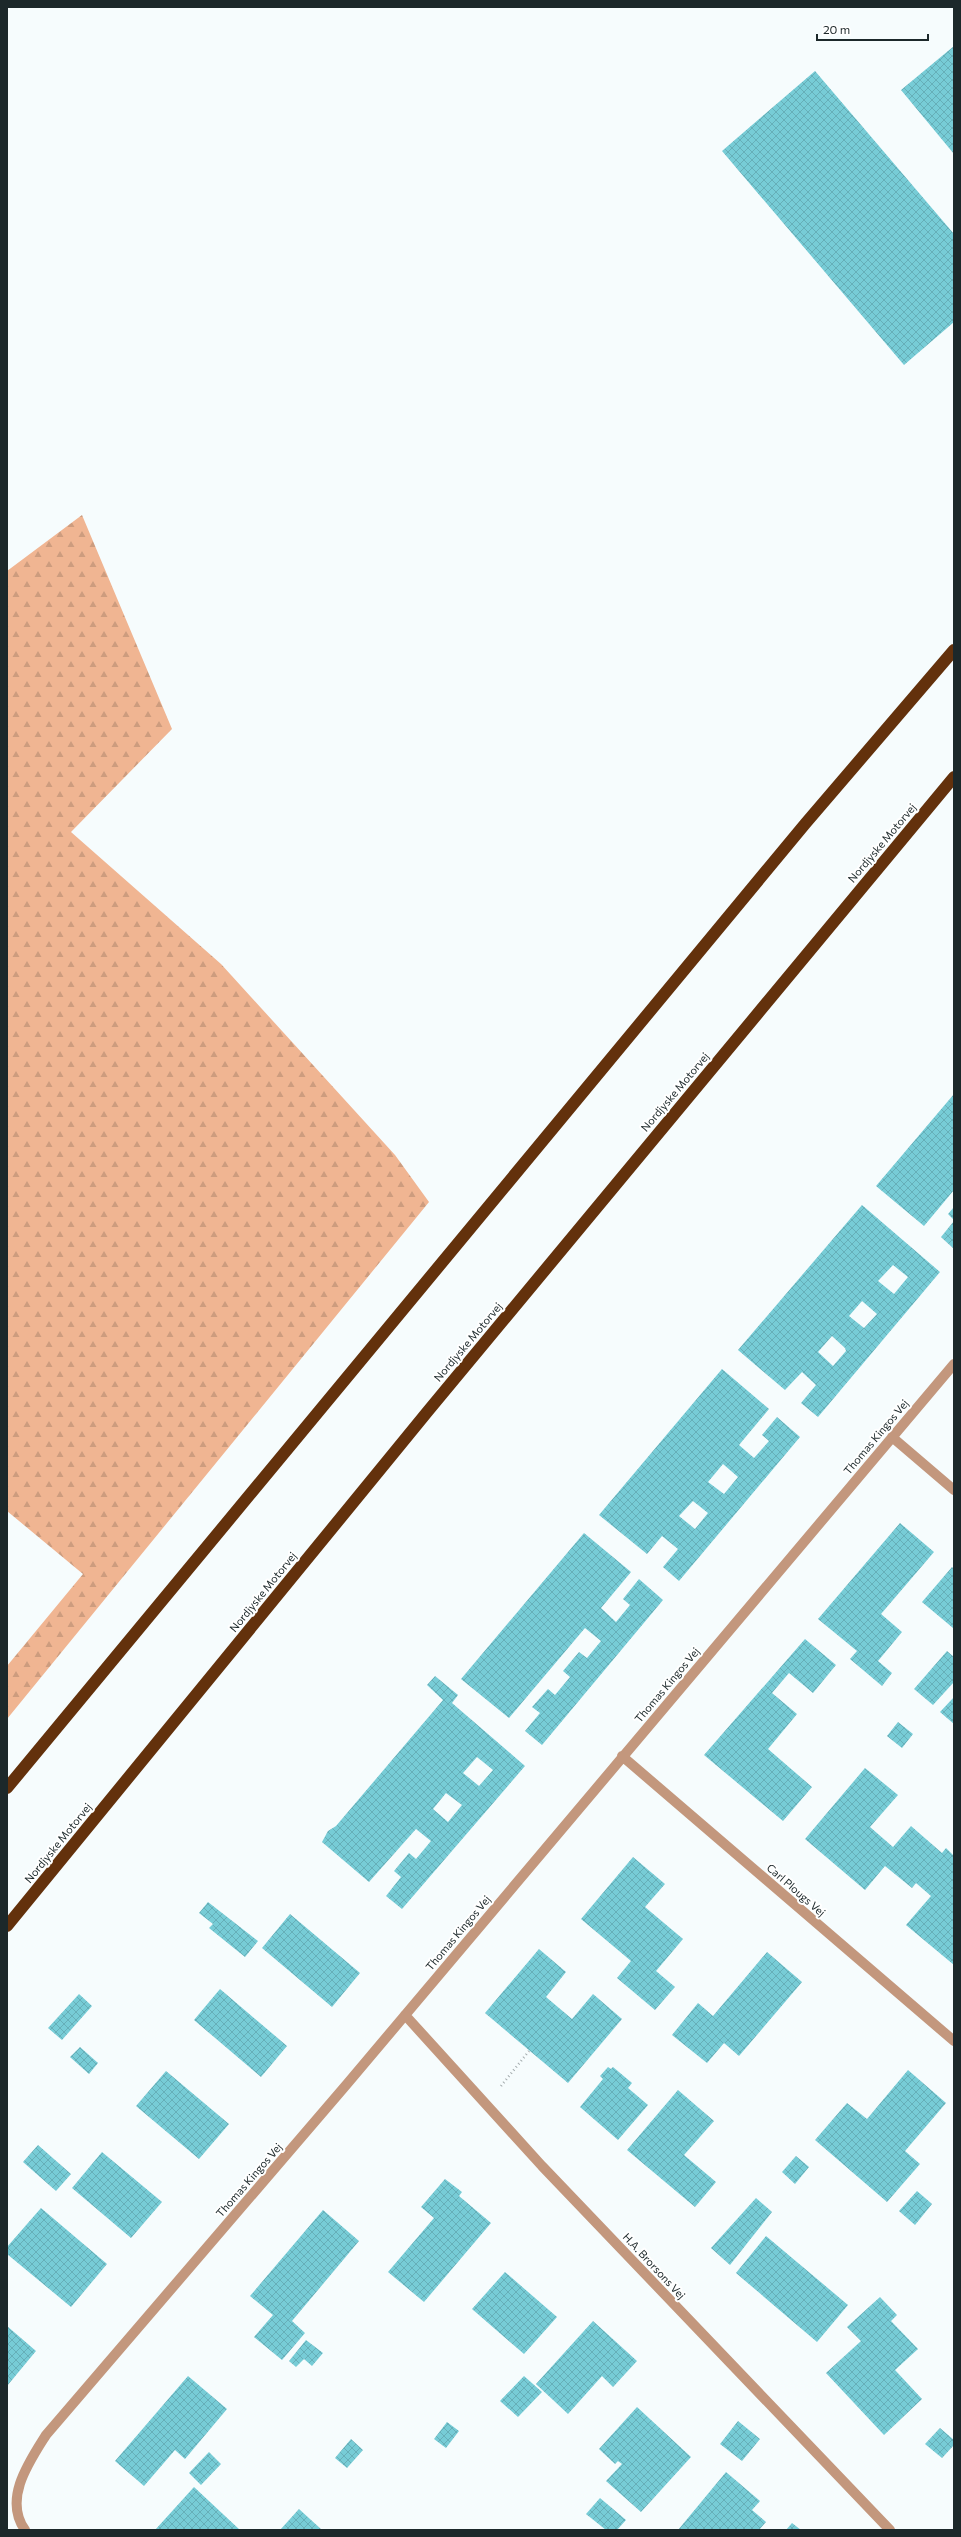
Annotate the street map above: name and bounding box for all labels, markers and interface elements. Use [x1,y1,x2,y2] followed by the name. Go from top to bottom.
[817,16,928,42] scale bar
[823,22,850,36] text: 20 m
[845,800,919,885] street label: Nordjyske Motorvej
[638,1049,712,1134] street label: Nordjyske Motorvej
[431,1299,505,1384] street label: Nordjyske Motorvej
[841,1396,911,1477] street label: Thomas Kingos Vej
[226,1549,299,1634] street label: Nordjyske Motorvej
[632,1644,702,1725] street label: Thomas Kingos Vej
[21,1800,94,1885] street label: Nordjyske Motorvej
[764,1861,828,1919] street label: Carl Plougs Vej
[423,1892,493,1973] street label: Thomas Kingos Vej
[213,2140,284,2219] street label: Thomas Kingos Vej
[620,2230,688,2302] street label: H.A. Brorsons Vej

